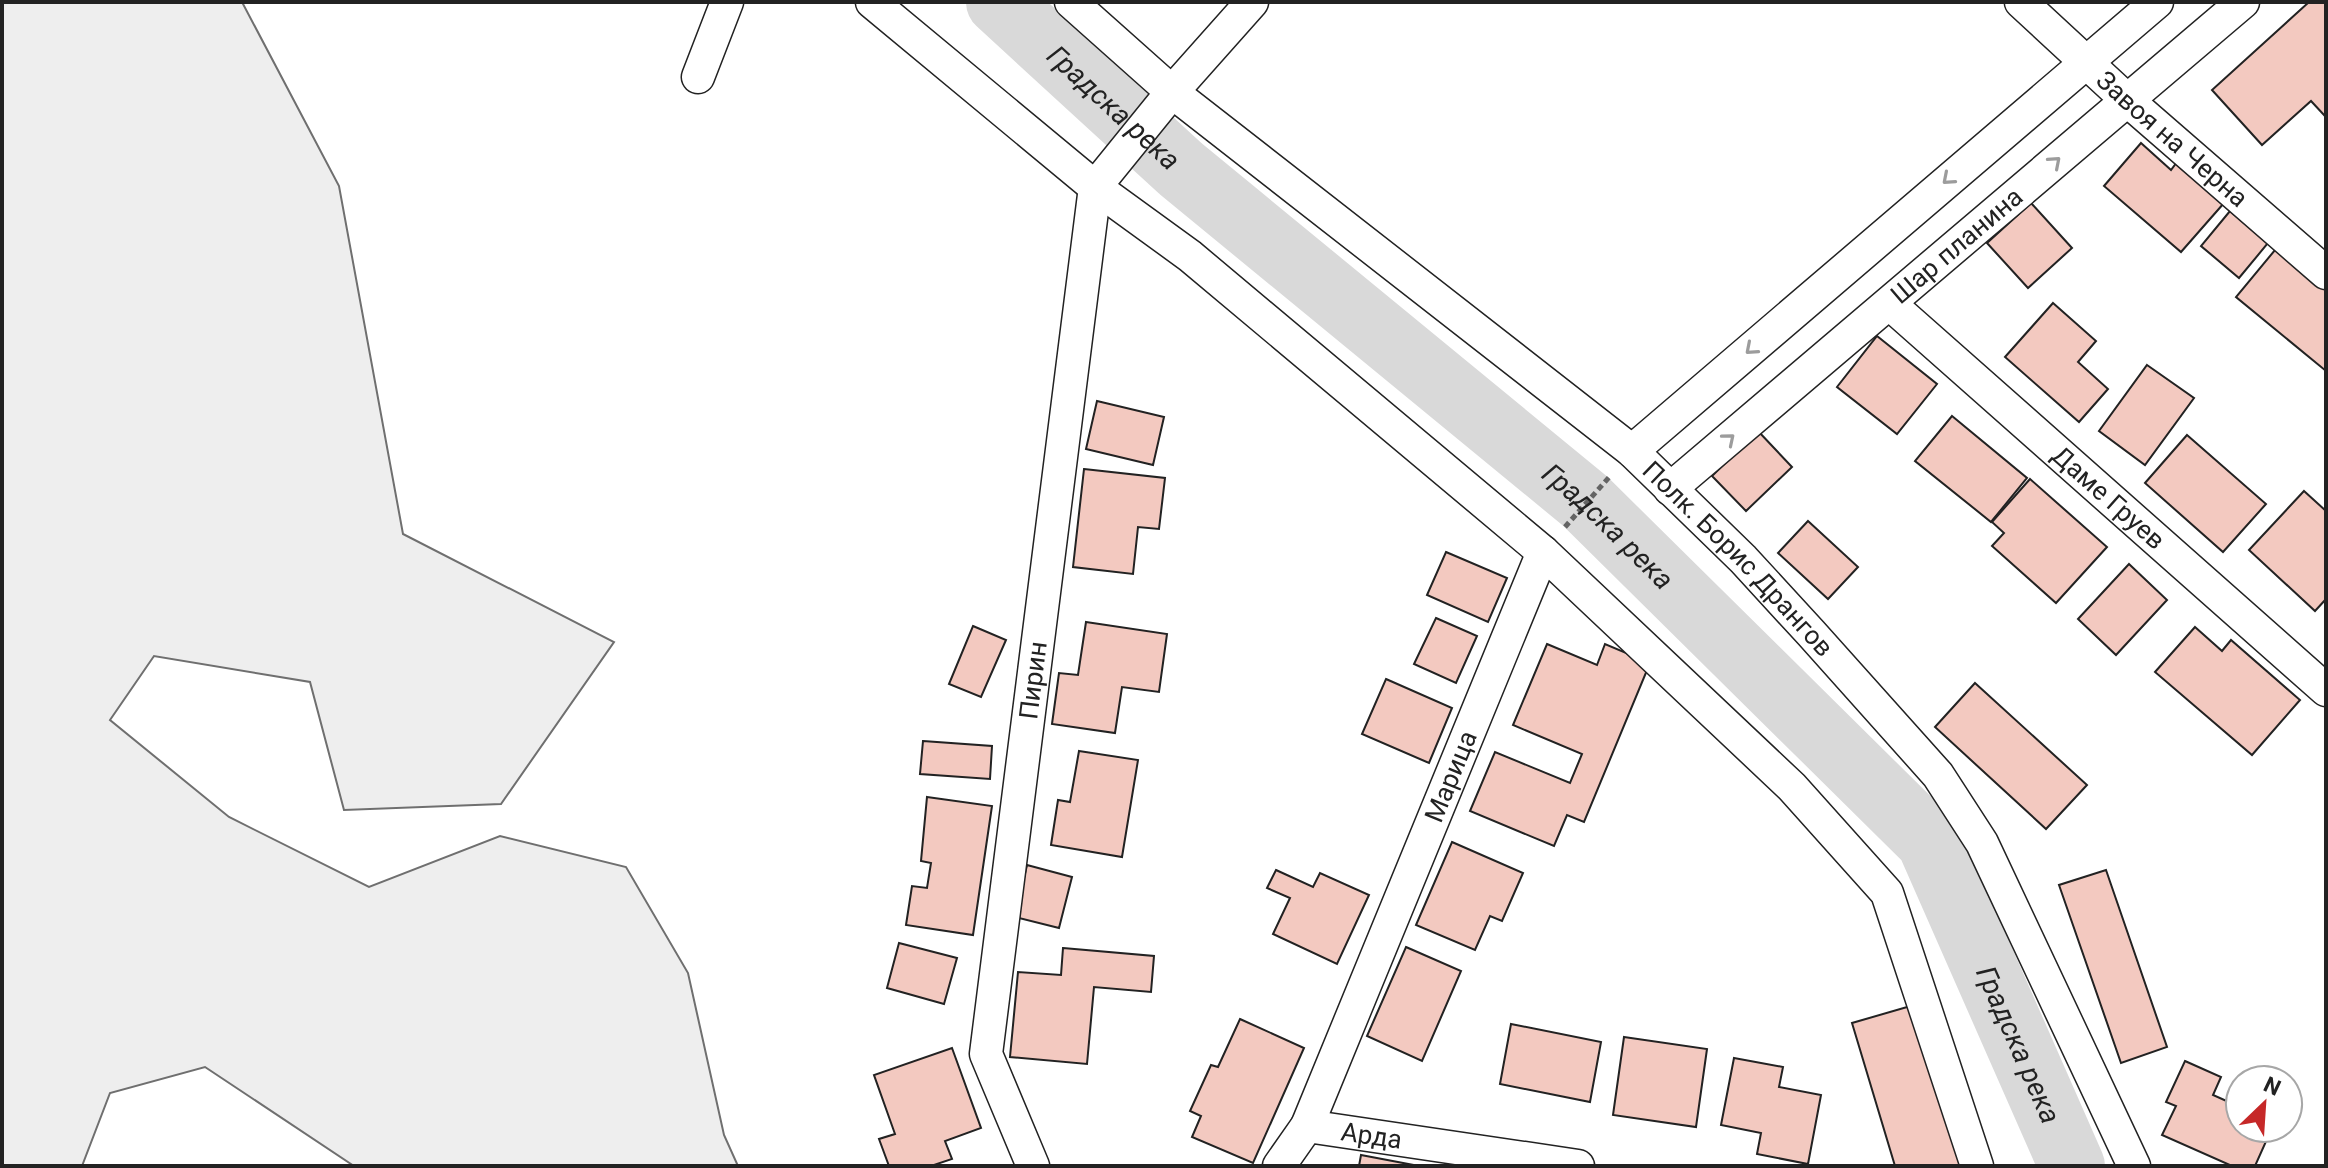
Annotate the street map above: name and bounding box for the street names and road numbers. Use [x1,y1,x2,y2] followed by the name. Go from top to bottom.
[2090,65,2254,213] street label: Завоя на Черна
[1885,181,2028,310] street label: Шар планина
[2046,440,2171,555] street label: Даме Груев
[1637,455,1839,662] street label: Полк. Борис Дрангов
[1013,640,1053,721] street label: Пирин
[1419,726,1483,827] street label: Марица
[1339,1116,1404,1155] street label: Арда

